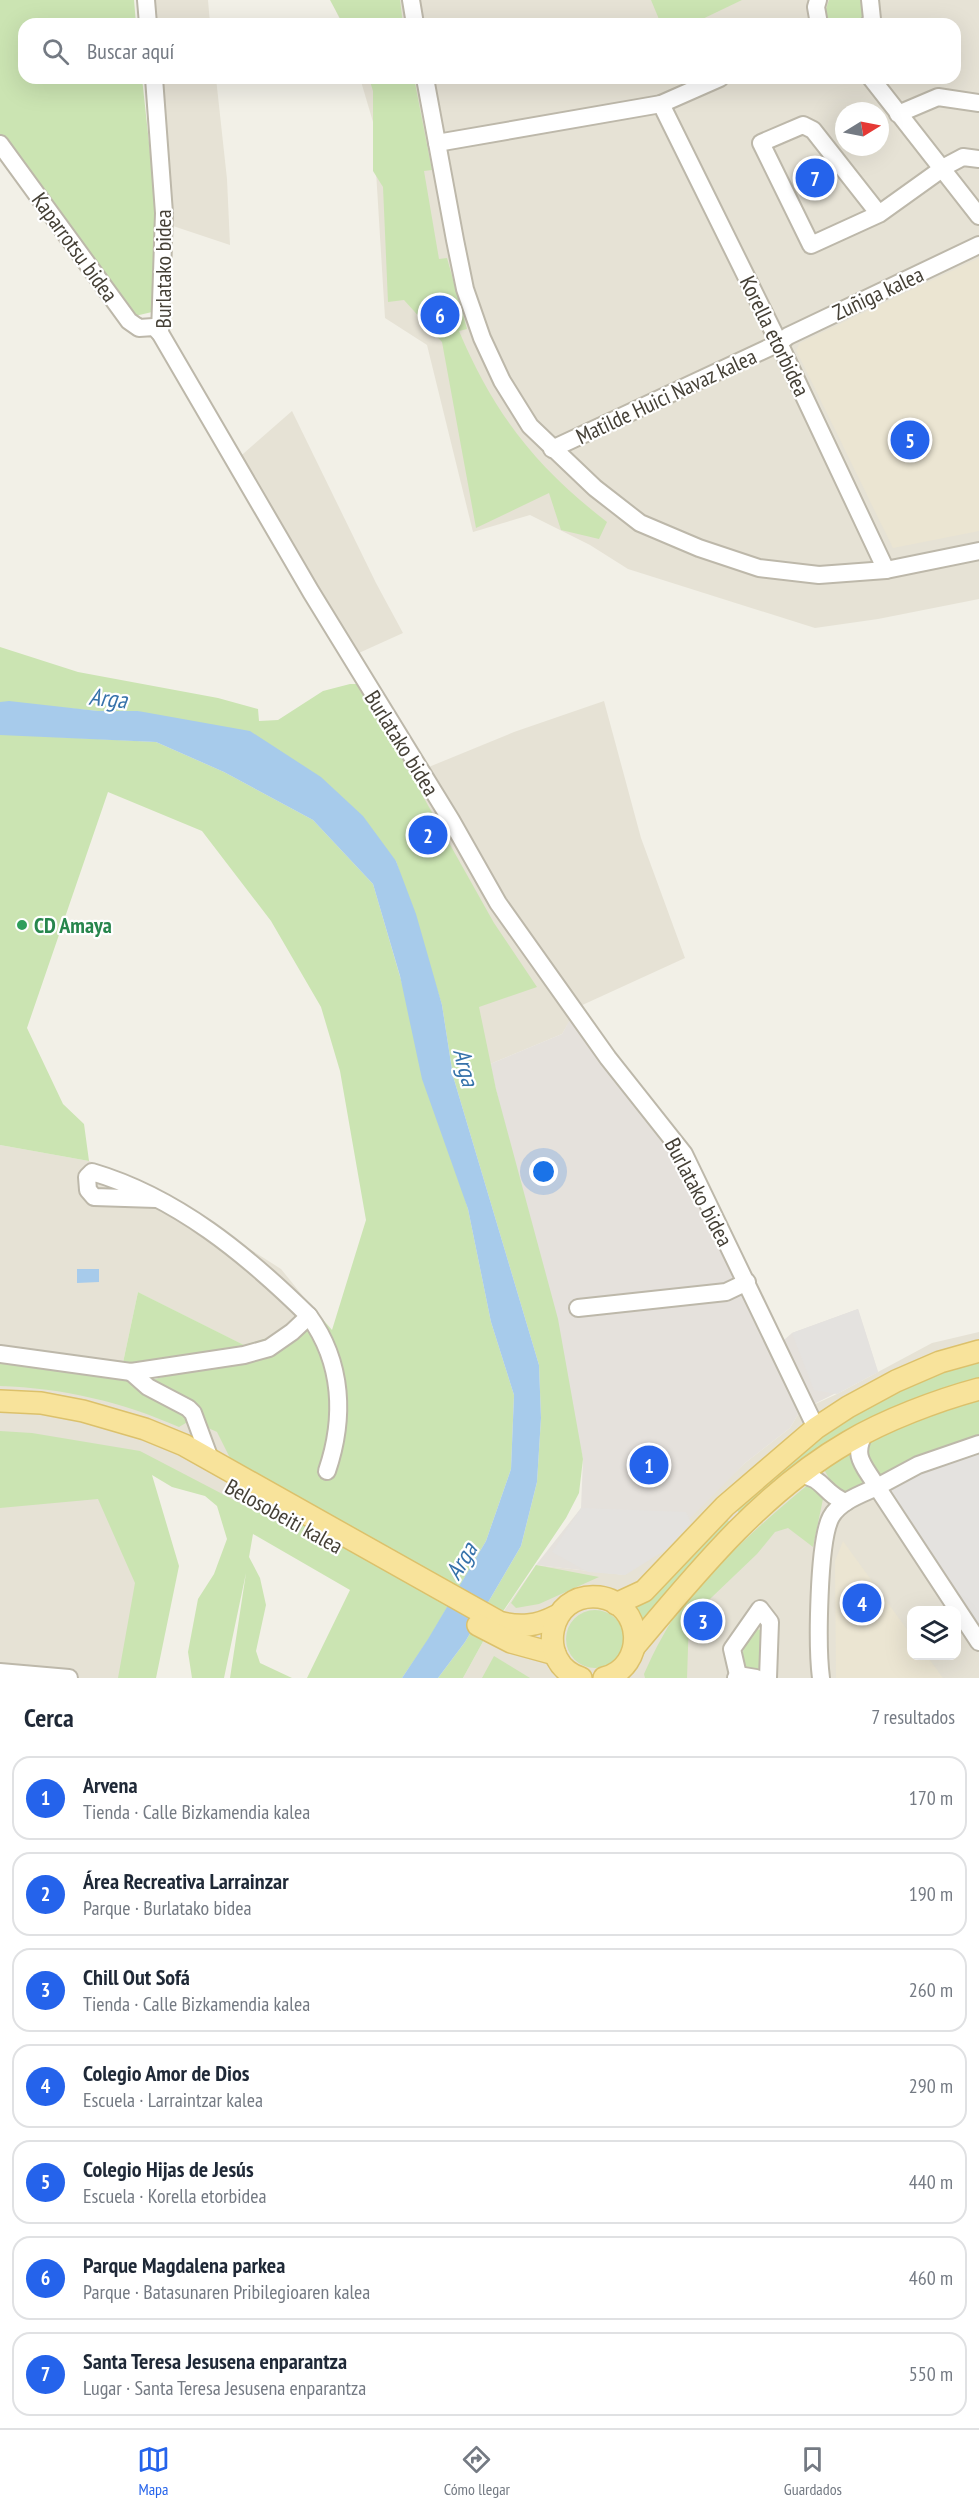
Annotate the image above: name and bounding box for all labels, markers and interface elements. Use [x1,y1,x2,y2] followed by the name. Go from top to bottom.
[18,18,961,84] search box
[39,35,72,68] icon: search
[87,37,174,65] text: Buscar aquí
[835,102,889,156] north arrow
[796,156,834,201] pin: 7
[26,187,124,307] street label: Kaparrotsu bidea
[149,210,177,328] street label: Burlatako bidea
[828,260,928,326] street label: Zuñiga kalea
[734,271,816,401] street label: Korella etorbidea
[420,292,460,338] pin: 6
[571,342,761,450] street label: Matilde Huici Navaz kalea
[890,418,930,462] pin: 5
[88,681,130,716] water label: Arga
[359,685,445,801] street label: Burlatako bidea
[408,812,448,858] pin: 2
[34,911,112,939] place label: CD Amaya
[15,918,29,932] marker: CD Amaya
[446,1045,486,1091] water label: Arga
[659,1133,739,1251] street label: Burlatako bidea
[529,1157,558,1186] your location
[630,1442,668,1488] pin: 1
[220,1472,348,1560] street label: Belosobeiti kalea
[438,1536,485,1585] water label: Arga
[842,1580,882,1626] pin: 4
[684,1598,722,1644] pin: 3
[907,1606,961,1660] map controls
[907,1606,961,1660] button: layers
[24,1701,74,1734] text: Cerca
[871,1704,955,1730] text: 7 resultados
[83,1771,138,1799] text: Arvena
[41,1785,50,1811] text: 1
[909,1785,953,1811] text: 170 m
[83,1799,310,1825] text: Tienda · Calle Bizkamendia kalea
[83,1867,289,1895] text: Área Recreativa Larrainzar
[41,1881,50,1907] text: 2
[909,1881,953,1907] text: 190 m
[83,1895,251,1921] text: Parque · Burlatako bidea
[83,1963,190,1991] text: Chill Out Sofá
[41,1977,50,2003] text: 3
[909,1977,953,2003] text: 260 m
[83,1991,310,2017] text: Tienda · Calle Bizkamendia kalea
[83,2059,250,2087] text: Colegio Amor de Dios
[41,2073,50,2099] text: 4
[909,2073,953,2099] text: 290 m
[83,2087,263,2113] text: Escuela · Larraintzar kalea
[83,2155,254,2183] text: Colegio Hijas de Jesús
[41,2169,50,2195] text: 5
[909,2169,953,2195] text: 440 m
[83,2183,266,2209] text: Escuela · Korella etorbidea
[83,2251,285,2279] text: Parque Magdalena parkea
[41,2265,50,2291] text: 6
[909,2265,953,2291] text: 460 m
[83,2279,370,2305] text: Parque · Batasunaren Pribilegioaren kalea
[83,2347,347,2375] text: Santa Teresa Jesusena enparantza
[41,2361,50,2387] text: 7
[909,2361,953,2387] text: 550 m
[83,2375,366,2401] text: Lugar · Santa Teresa Jesusena enparantza
[137,2443,170,2499] tab: Mapa
[444,2443,510,2499] tab: Cómo llegar
[784,2443,842,2499] tab: Guardados

